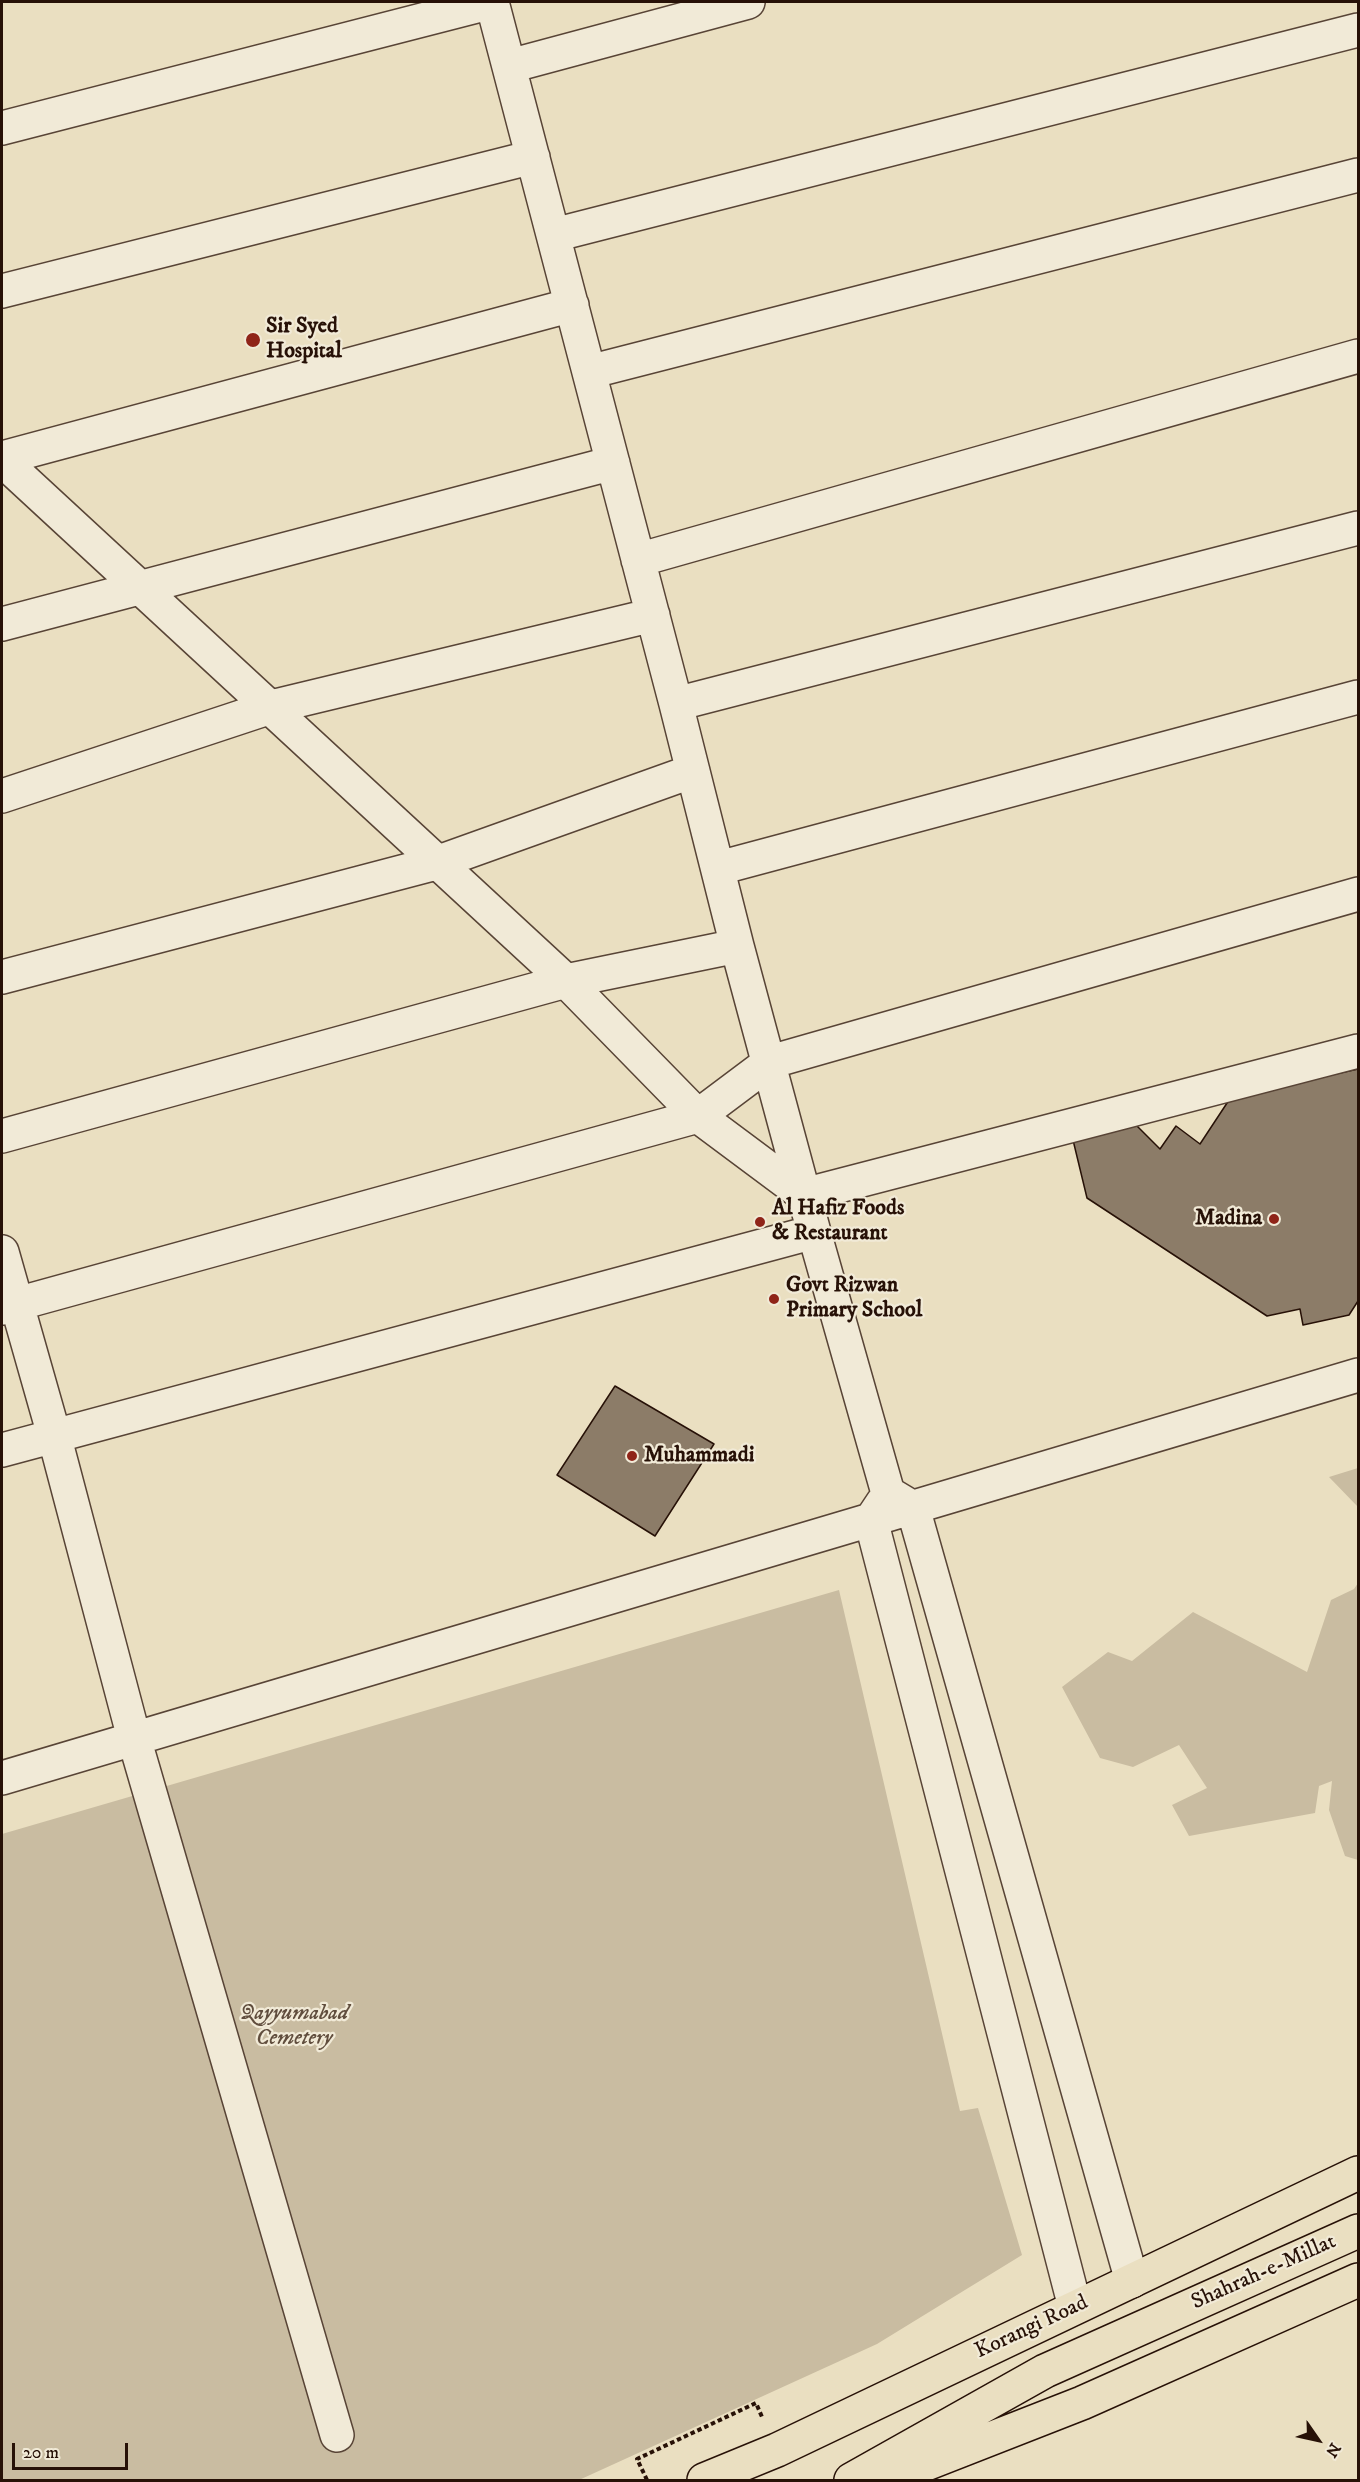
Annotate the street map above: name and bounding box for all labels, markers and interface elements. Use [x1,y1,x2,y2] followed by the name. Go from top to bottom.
[266,314,342,366] place label: Sir Syed Hospital
[244,331,262,349] marker: Sir Syed Hospital
[772,1196,904,1248] place label: Al Hafiz Foods & Restaurant
[1195,1206,1262,1232] place label: Madina
[1267,1212,1281,1226] marker: Madina
[753,1215,767,1229] marker: Al Hafiz Foods & Restaurant
[786,1273,922,1324] place label: Govt Rizwan Primary School
[767,1292,781,1306] marker: Govt Rizwan Primary School
[644,1443,754,1469] place label: Muhammadi
[625,1449,639,1463] marker: Muhammadi
[240,2001,348,2052] park label: Qayyumabad Cemetery
[1188,2229,1340,2317] street label: Shahrah-e-Millat
[971,2290,1093,2366] street label: Korangi Road
[1288,2410,1348,2470] north arrow
[15,2431,130,2469] scale bar
[1321,2439,1345,2461] text: N
[23,2442,59,2464] text: 20 m

